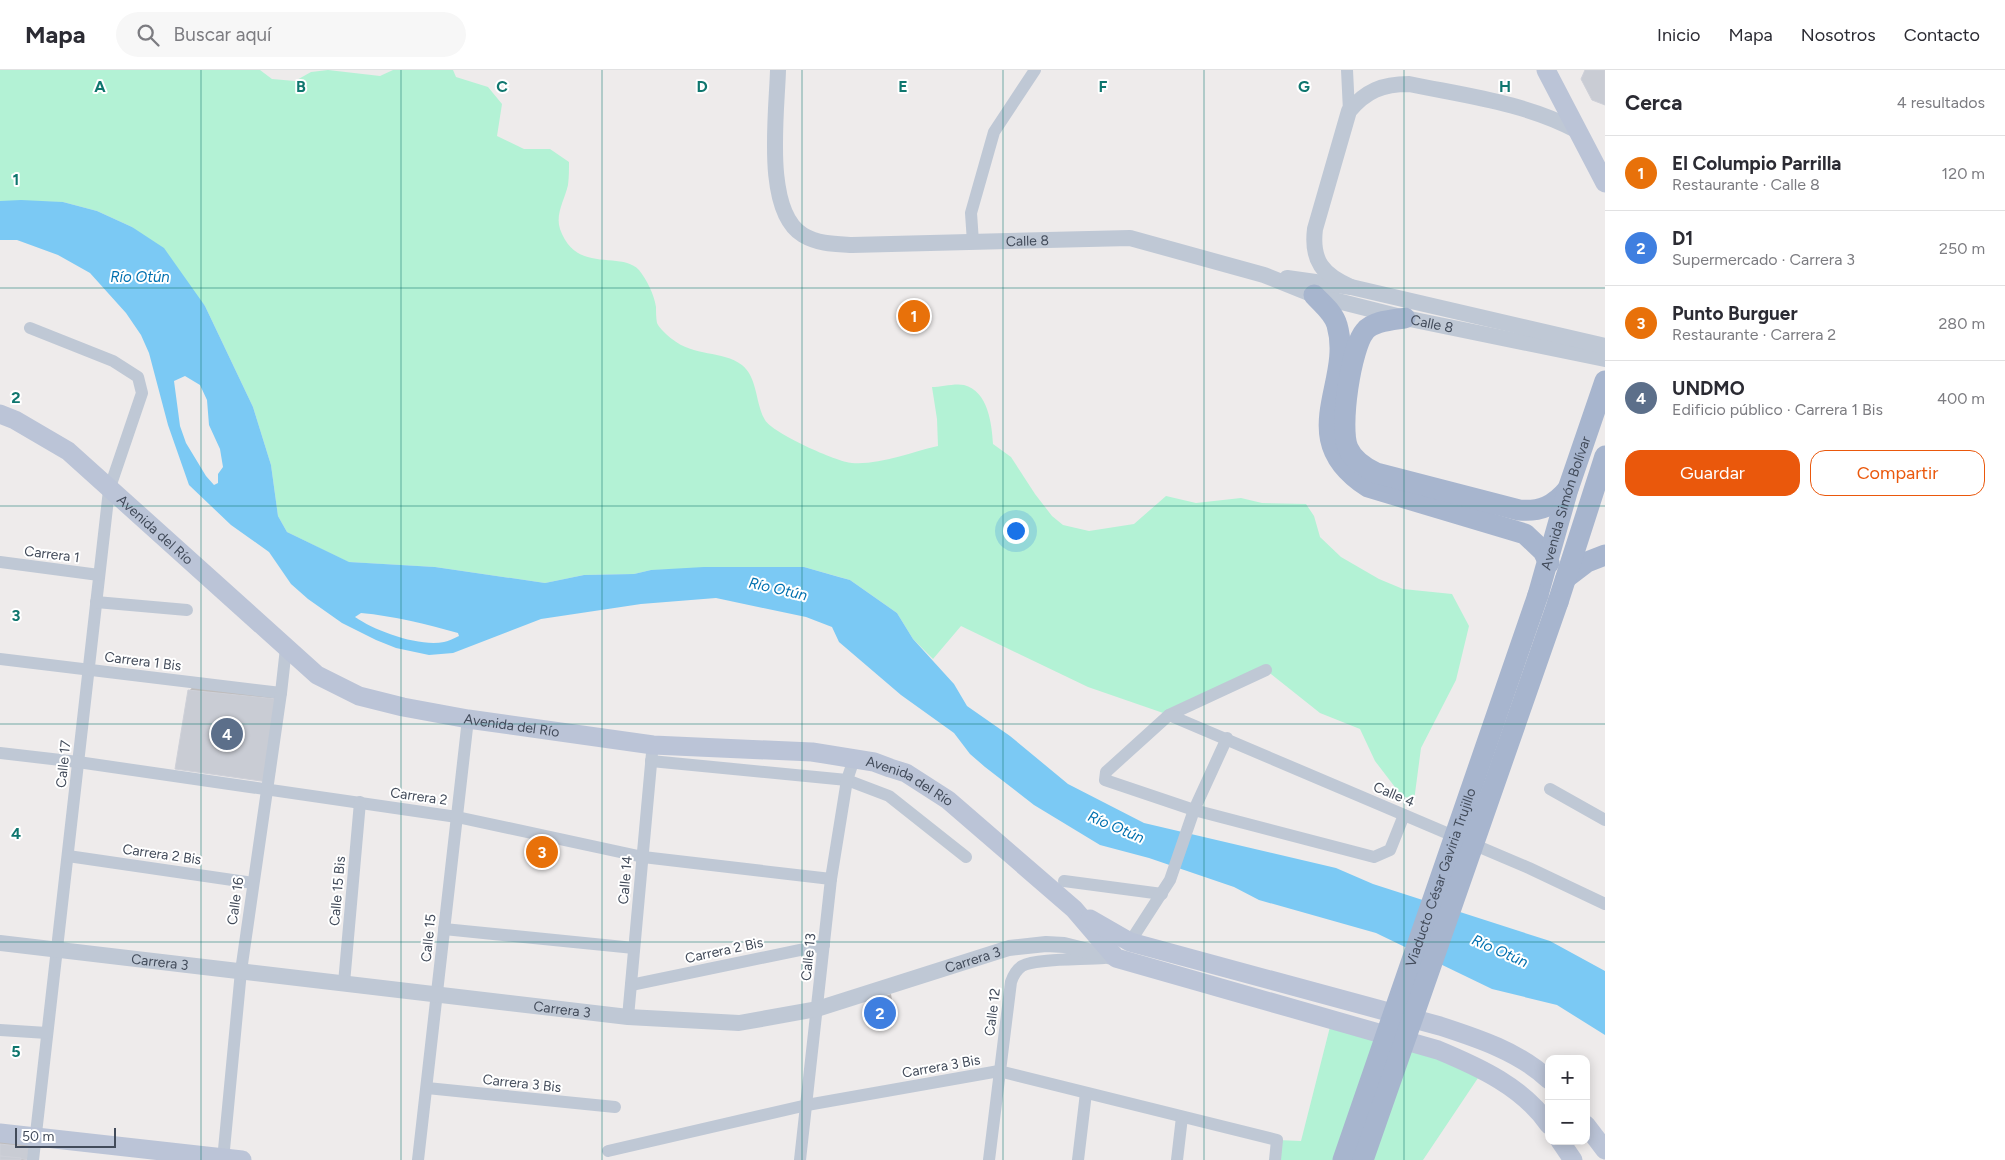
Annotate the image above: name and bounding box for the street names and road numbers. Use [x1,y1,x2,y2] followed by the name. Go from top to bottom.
[1006,232,1049,250] street label: Calle 8
[1409,311,1455,337] street label: Calle 8
[1537,434,1595,572] street label: Avenida Simón Bolívar
[113,491,197,569] street label: Avenida del Río
[23,543,81,566] street label: Carrera 1
[104,648,182,675] street label: Carrera 1 Bis
[463,710,561,741] street label: Avenida del Río
[53,739,74,789] street label: Calle 17
[865,753,957,810] street label: Avenida del Río
[1371,778,1417,811] street label: Calle 4
[389,784,449,809] street label: Carrera 2
[1402,786,1480,969] street label: Viaducto César Gaviria Trujillo
[121,841,202,868] street label: Carrera 2 Bis
[326,855,349,927] street label: Calle 15 Bis
[615,855,636,905] street label: Calle 14
[224,876,247,926] street label: Calle 16
[418,913,439,963] street label: Calle 15
[798,932,819,982] street label: Calle 13
[684,934,765,967] street label: Carrera 2 Bis
[943,943,1003,977] street label: Carrera 3
[130,951,189,974] street label: Carrera 3
[981,987,1004,1037] street label: Calle 12
[533,998,592,1022] street label: Carrera 3
[901,1051,982,1082] street label: Carrera 3 Bis
[482,1071,562,1096] street label: Carrera 3 Bis

